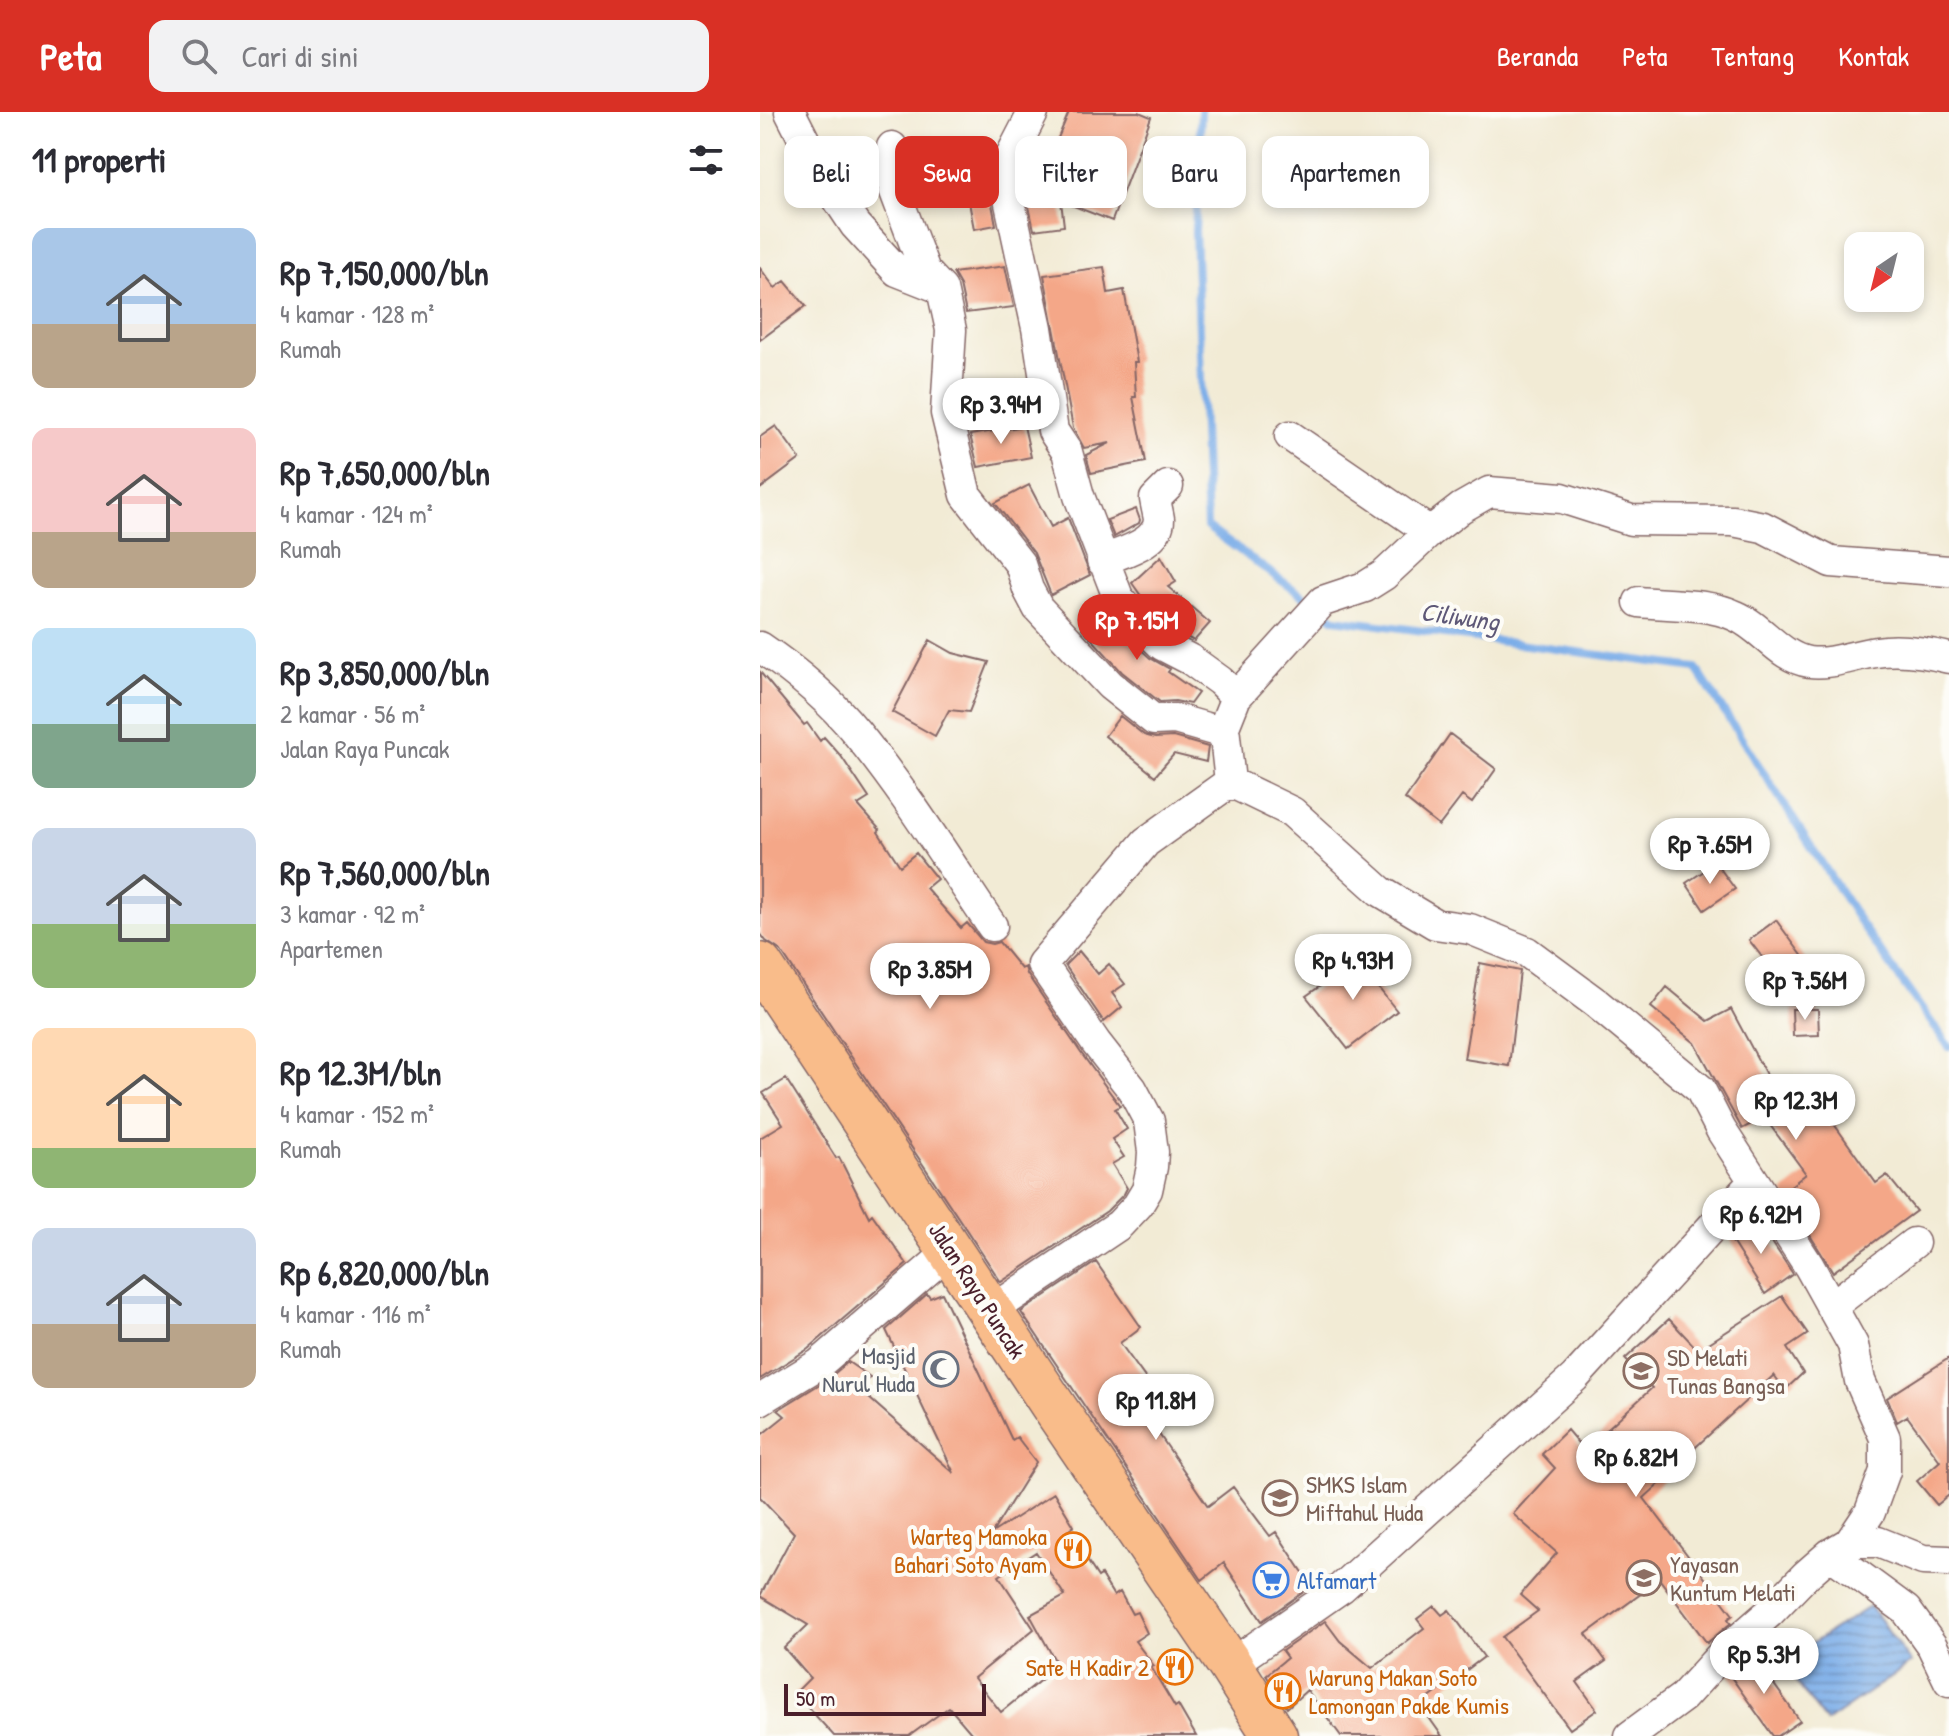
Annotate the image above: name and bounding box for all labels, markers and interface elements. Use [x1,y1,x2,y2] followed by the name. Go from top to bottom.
[149,20,709,92] search box
[40,30,101,82] text: Peta
[177,34,221,78] icon: search
[241,36,359,76] text: Cari di sini
[1497,37,1578,75] text: Beranda
[1622,37,1668,75] text: Peta
[1712,37,1794,75] text: Tentang
[1838,37,1909,75] text: Kontak
[784,136,879,208] chip: Beli
[895,136,999,208] chip: Sewa
[1015,136,1127,208] chip: Filter
[1143,136,1246,208] chip: Baru
[1262,136,1429,208] chip: Apartemen
[32,137,166,183] text: 11 properti
[684,138,728,182] icon: filters
[1844,232,1924,312] north arrow
[1844,232,1924,312] map controls
[280,250,489,296] text: Rp 7,150,000/bln
[96,260,192,356] icon: home
[280,296,434,331] text: 4 kamar · 128 m²
[280,331,341,366] text: Rumah
[918,378,1084,446] pin: Rp 3.94M
[961,386,1041,421] text: Rp 3.94M
[280,450,490,496] text: Rp 7,650,000/bln
[96,460,192,556] icon: home
[280,496,433,531] text: 4 kamar · 124 m²
[280,531,341,566] text: Rumah
[1419,593,1503,640] water label: Ciliwung
[1054,594,1220,662] pin: Rp 7.15M
[1095,602,1179,637] text: Rp 7.15M
[280,650,490,696] text: Rp 3,850,000/bln
[96,660,192,756] icon: home
[280,696,425,731] text: 2 kamar · 56 m²
[280,731,450,766] text: Jalan Raya Puncak
[1627,818,1793,886] pin: Rp 7.65M
[1668,826,1752,861] text: Rp 7.65M
[280,850,490,896] text: Rp 7,560,000/bln
[96,860,192,956] icon: home
[280,896,425,931] text: 3 kamar · 92 m²
[280,931,383,966] text: Apartemen
[1270,934,1436,1002] pin: Rp 4.93M
[1313,942,1393,977] text: Rp 4.93M
[847,943,1013,1011] pin: Rp 3.85M
[888,951,972,986] text: Rp 3.85M
[1722,954,1888,1022] pin: Rp 7.56M
[1763,962,1847,997] text: Rp 7.56M
[280,1050,442,1096] text: Rp 12.3M/bln
[96,1060,192,1156] icon: home
[1713,1074,1879,1142] pin: Rp 12.3M
[1754,1082,1838,1117] text: Rp 12.3M
[280,1096,434,1131] text: 4 kamar · 152 m²
[280,1131,341,1166] text: Rumah
[1678,1188,1844,1256] pin: Rp 6.92M
[1720,1196,1802,1231] text: Rp 6.92M
[922,1216,1034,1364] street label: Jalan Raya Puncak
[280,1250,489,1296] text: Rp 6,820,000/bln
[96,1260,192,1356] icon: home
[280,1296,431,1331] text: 4 kamar · 116 m²
[280,1331,341,1366] text: Rumah
[822,1339,915,1399] place label: Masjid Nurul Huda
[1667,1341,1785,1401] place label: SD Melati Tunas Bangsa
[922,1350,960,1388] mosque icon: Masjid Nurul Huda
[1622,1352,1660,1390] school or university icon: SD Melati Tunas Bangsa
[1073,1374,1239,1442] pin: Rp 11.8M
[1116,1382,1196,1417] text: Rp 11.8M
[1553,1431,1719,1499] pin: Rp 6.82M
[1594,1439,1678,1474] text: Rp 6.82M
[1306,1468,1423,1528] place label: SMKS Islam Miftahul Huda
[1261,1479,1299,1517] school or university icon: SMKS Islam Miftahul Huda
[894,1520,1047,1580] place label: Warteg Mamoka Bahari Soto Ayam
[1054,1531,1092,1569] restaurant icon: Warteg Mamoka Bahari Soto Ayam
[1670,1548,1796,1608] place label: Yayasan Kuntum Melati
[1625,1559,1663,1597] school or university icon: Yayasan Kuntum Melati
[1252,1561,1290,1599] supermarket icon: Alfamart
[1297,1564,1377,1596] place label: Alfamart
[1690,1628,1838,1696] pin: Rp 5.3M
[1728,1636,1800,1671] text: Rp 5.3M
[1156,1648,1194,1686] restaurant icon: Sate H Kadir 2
[1026,1651,1149,1683] place label: Sate H Kadir 2
[1309,1661,1509,1721] place label: Warung Makan Soto Lamongan Pakde Kumis
[1264,1672,1302,1710] restaurant icon: Warung Makan Soto Lamongan Pakde Kumis
[784,1680,986,1716] scale bar
[796,1683,835,1713] text: 50 m

